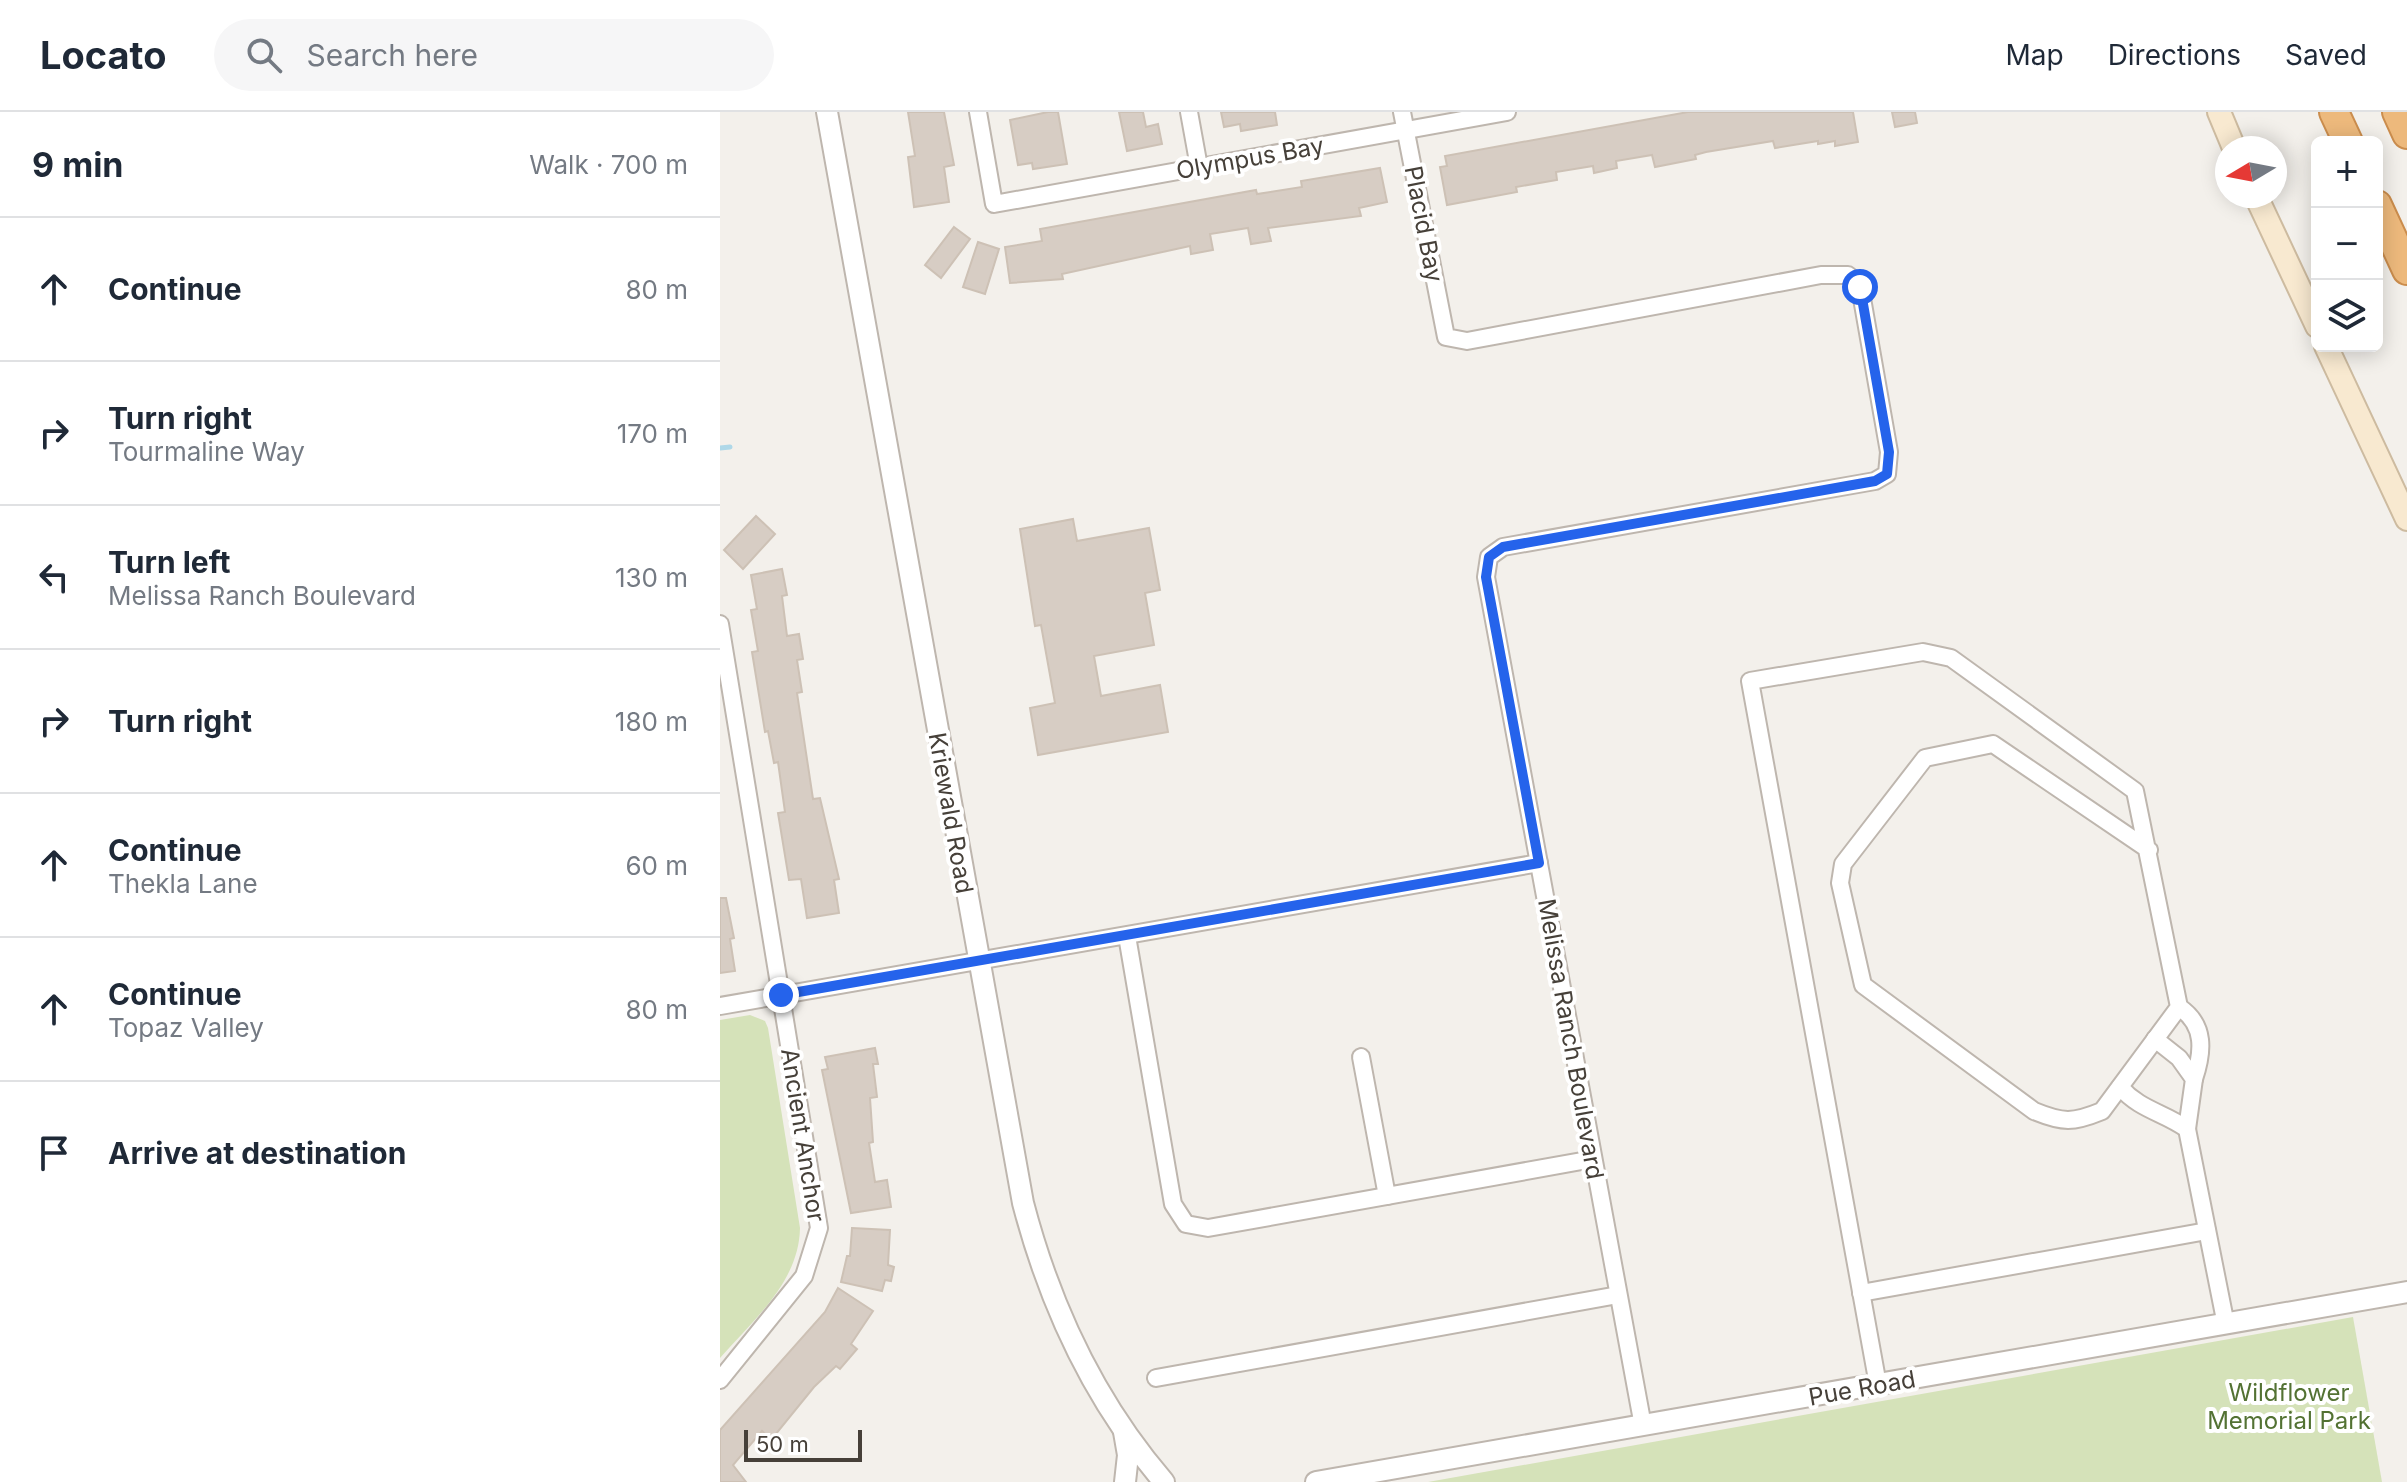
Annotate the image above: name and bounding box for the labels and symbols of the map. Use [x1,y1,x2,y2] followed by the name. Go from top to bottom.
[1174,131,1326,185] street label: Olympus Bay
[2215,136,2287,208] north arrow
[1399,163,1449,285] street label: Placid Bay
[1842,269,1878,305] route start
[923,730,979,896] street label: Kriewald Road
[1532,896,1610,1182] street label: Melissa Ranch Boulevard
[763,977,799,1013] route end
[775,1046,831,1224] street label: Ancient Anchor
[1806,1364,1918,1412] street label: Pue Road
[2207,1378,2371,1435] park label: Wildflower Memorial Park
[744,1426,862,1462] scale bar

